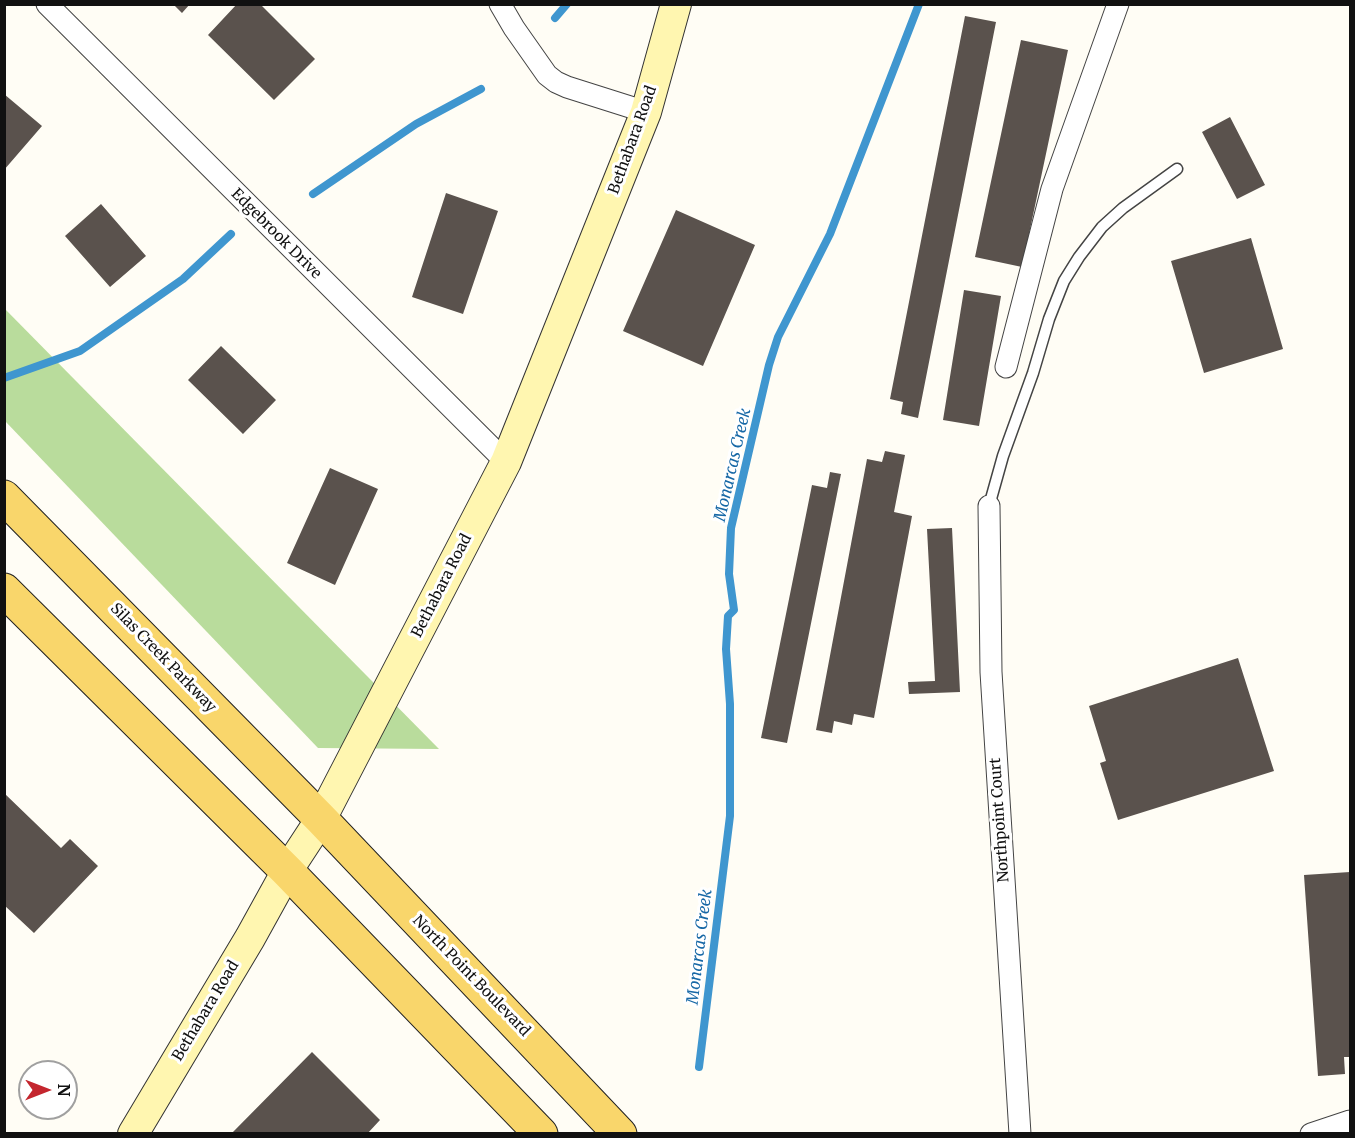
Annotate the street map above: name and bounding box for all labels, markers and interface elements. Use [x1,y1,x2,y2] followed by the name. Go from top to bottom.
[605,83,661,197] street label: Bethabara Road
[227,185,325,283] street label: Edgebrook Drive
[711,407,755,523] water label: Monarcas Creek
[408,531,476,641] street label: Bethabara Road
[106,600,220,716] street label: Silas Creek Parkway
[987,757,1013,883] street label: Northpoint Court
[683,888,717,1006] water label: Monarcas Creek
[409,912,533,1040] street label: North Point Boulevard
[169,958,243,1064] street label: Bethabara Road
[18,1060,78,1120] north arrow
[54,1084,74,1096] text: N

